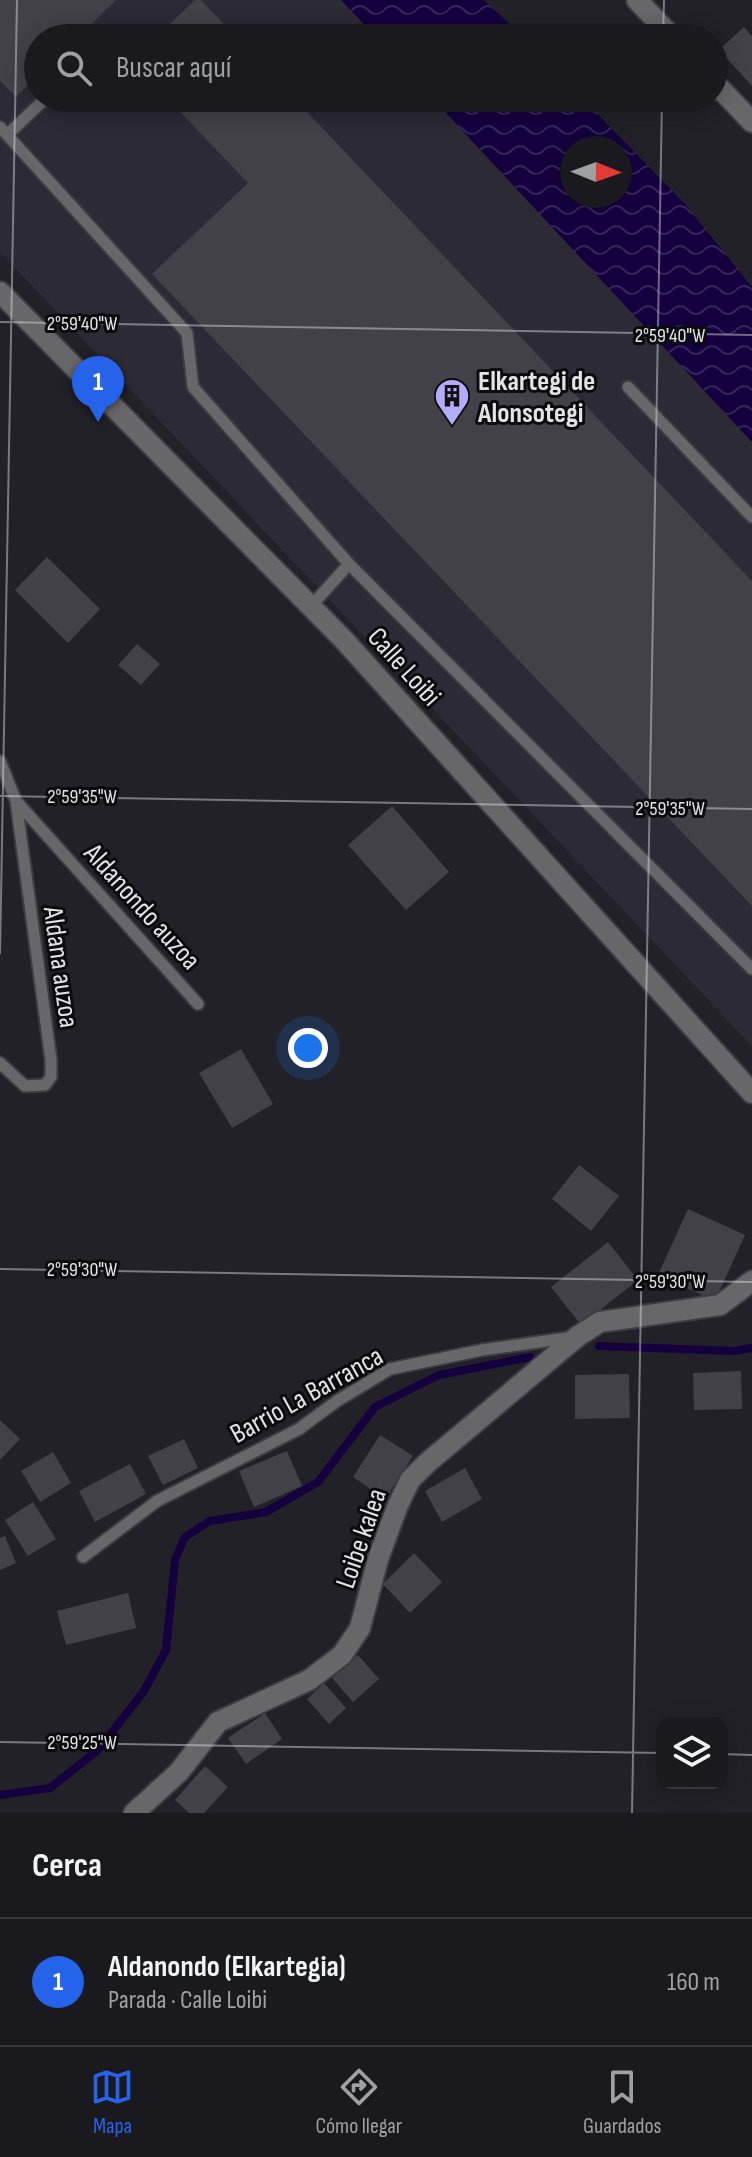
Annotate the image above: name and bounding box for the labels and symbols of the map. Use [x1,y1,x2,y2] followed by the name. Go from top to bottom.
[560,136,632,208] north arrow
[47,312,117,336] text: 2°59'40"W
[635,324,705,348] text: 2°59'40"W
[72,356,124,422] pin: 1
[477,365,595,430] place label: Elkartegi de Alonsotegi
[433,377,471,427] building icon: Elkartegi de Alonsotegi
[360,621,448,713] street label: Calle Loibi
[47,785,117,809] text: 2°59'35"W
[635,797,705,821] text: 2°59'35"W
[76,837,207,977] street label: Aldanondo auzoa
[36,904,85,1030] street label: Aldana auzoa
[288,1028,328,1068] your location
[47,1258,117,1282] text: 2°59'30"W
[635,1270,705,1294] text: 2°59'30"W
[225,1340,389,1451] street label: Barrio La Barranca
[329,1484,394,1593] street label: Loibe kalea
[47,1731,117,1755] text: 2°59'25"W

